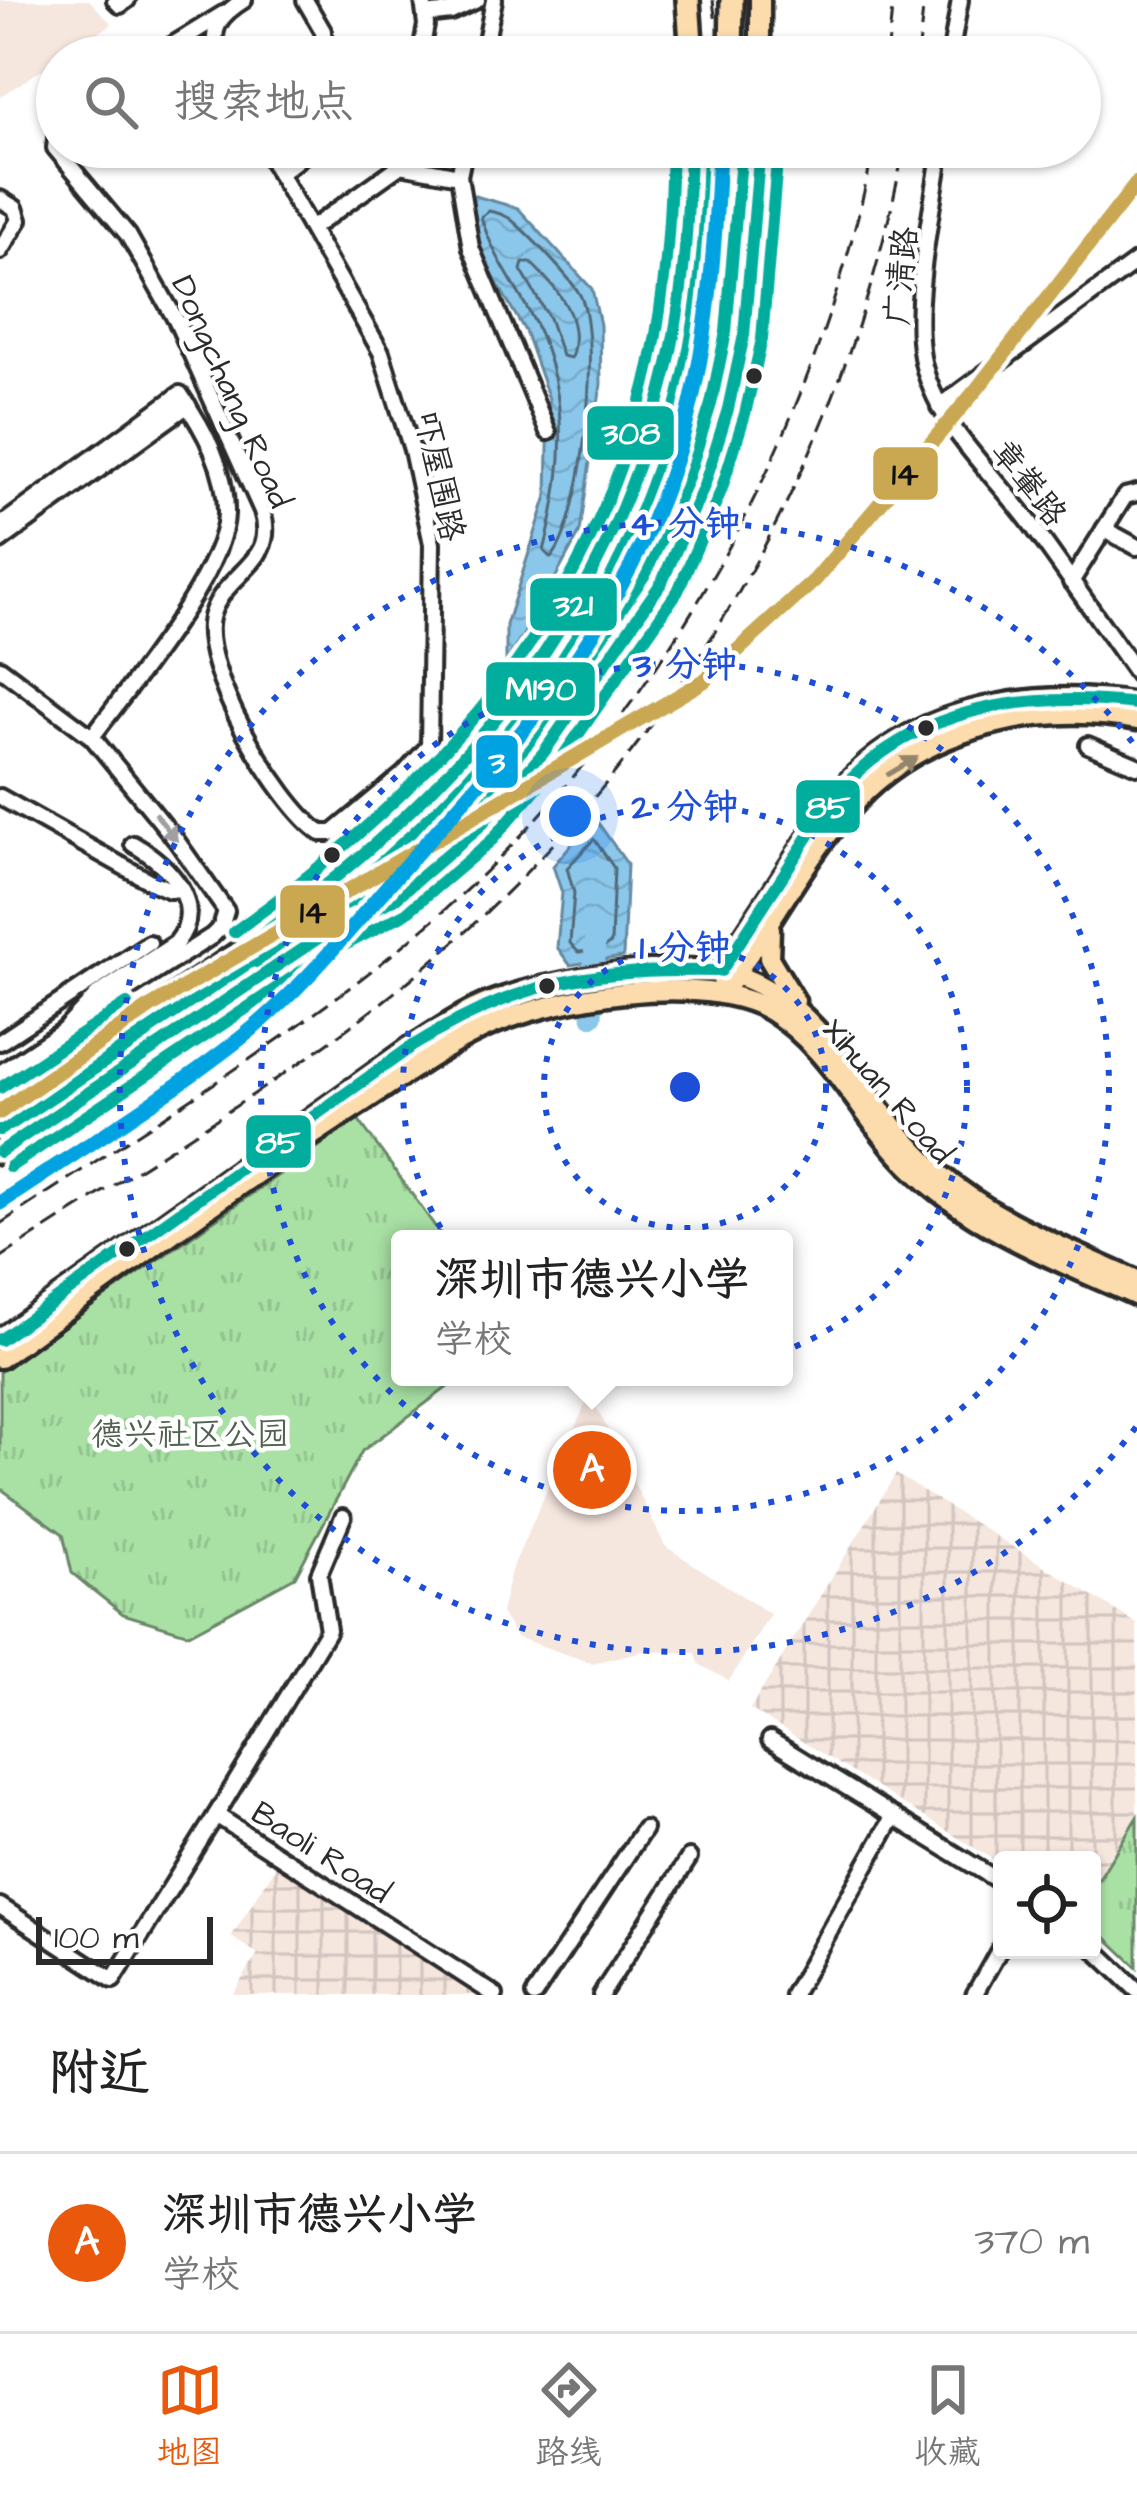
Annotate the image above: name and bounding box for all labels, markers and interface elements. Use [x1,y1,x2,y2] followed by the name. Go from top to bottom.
[36,36,1101,168] search box
[78,69,144,135] icon: search
[174,72,354,134] text: 搜索地点
[875,225,929,327] street label: 广清路
[157,268,303,516] street label: Dongchang Road
[743,365,765,387] unlabelled marker
[585,404,676,462] line badge: 308
[403,407,475,546] street label: 吓屋围路
[600,411,661,457] text: 308
[980,430,1077,536] street label: 章輋路
[871,445,940,502] line badge: 14
[892,452,919,498] text: 14
[630,499,740,550] text: 4 分钟
[528,576,619,633] line badge: 321
[552,583,594,629] text: 321
[632,640,737,691] text: 3 分钟
[484,660,597,718] line badge: M190
[505,667,577,713] text: M190
[915,717,937,739] unlabelled marker
[474,733,520,790] line badge: 3
[488,740,506,786] text: 3
[885,756,919,777] one-way arrow
[794,778,862,835] line badge: 85
[630,782,739,833] text: 2 分钟
[806,785,851,831] text: 85
[540,786,600,846] your location
[152,812,178,843] one-way arrow
[321,844,343,866] unlabelled marker
[278,883,347,940] line badge: 14
[300,890,327,936] text: 14
[639,923,731,974] text: 1 分钟
[536,975,558,997] unlabelled marker
[811,1008,964,1174] street label: Xihuan Road
[664,1066,706,1108] centre of rings
[244,1113,313,1170] line badge: 85
[256,1120,301,1166] text: 85
[391,1230,793,1386] popup
[116,1238,138,1260] unlabelled marker
[434,1250,750,1312] text: 深圳市德兴小学
[434,1314,513,1368] text: 学校
[91,1412,289,1458] park label: 德兴社区公园
[553,1425,631,1515] pin: A
[242,1790,400,1915] street label: Baoli Road
[993,1851,1101,1959] map controls
[993,1851,1101,1959] button: locate
[36,1911,213,1964] scale bar
[54,1915,139,1961] text: 100 m
[48,2039,150,2110] text: 附近
[162,2185,477,2247] text: 深圳市德兴小学
[75,2216,99,2270] text: A
[975,2216,1089,2270] text: 370 m
[162,2249,240,2303] text: 学校
[157,2357,223,2476] tab: 地图
[536,2357,602,2476] tab: 路线
[915,2357,981,2476] tab: 收藏

